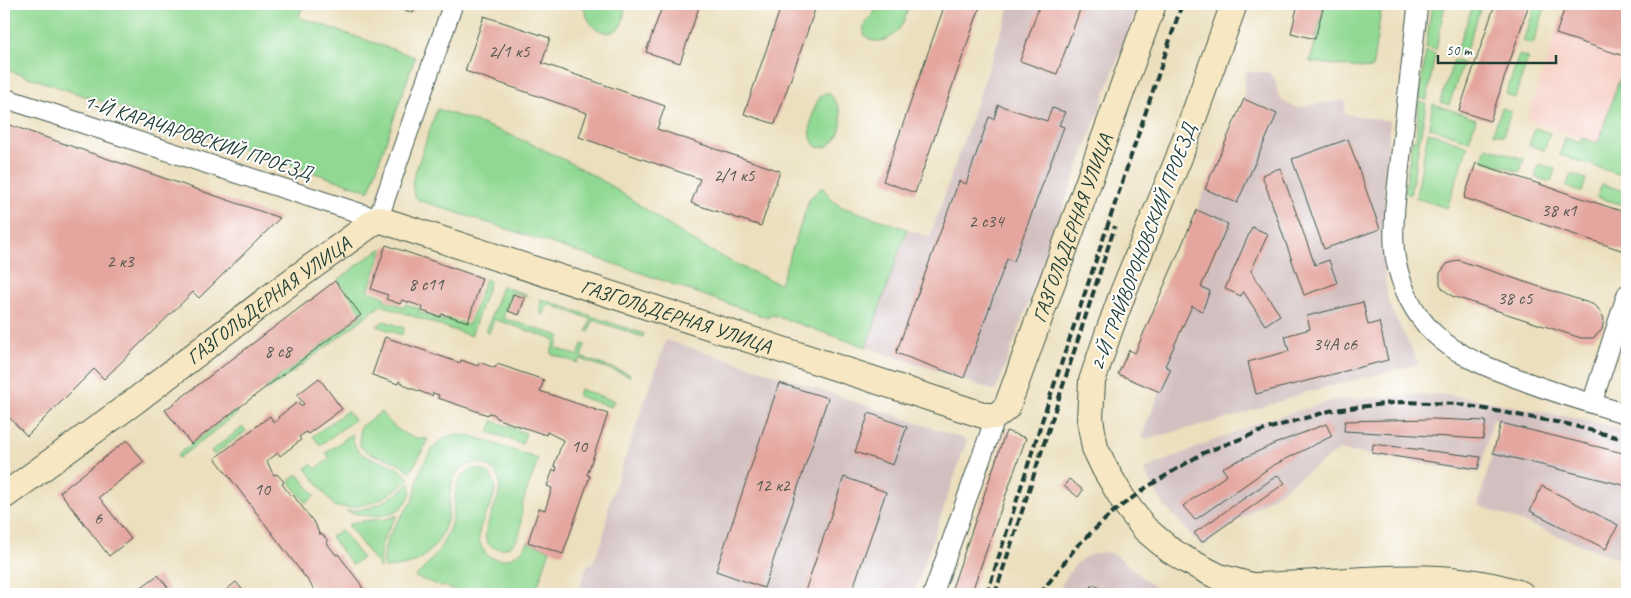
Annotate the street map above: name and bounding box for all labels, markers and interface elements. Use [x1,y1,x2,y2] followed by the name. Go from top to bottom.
[1438,32,1556,64] scale bar
[488,40,531,62] house number: 2/1 к5
[1446,41,1473,60] text: 50 m
[81,88,317,186] street label: 1-Й КАРАЧАРОВСКИЙ ПРОЕЗД
[1084,119,1202,374] street label: 2-Й ГРАЙВОРОНОВСКИЙ ПРОЕЗД
[1026,130,1118,326] street label: ГАЗГОЛЬДЕРНАЯ УЛИЦА
[713,164,756,186] house number: 2/1 к5
[1541,199,1578,221] house number: 38 к1
[968,210,1005,232] house number: 2 с34
[181,230,356,370] street label: ГАЗГОЛЬДЕРНАЯ УЛИЦА
[106,250,135,272] house number: 2 к3
[408,273,444,295] house number: 8 с11
[578,273,775,358] street label: ГАЗГОЛЬДЕРНАЯ УЛИЦА
[1497,287,1533,309] house number: 38 с5
[1313,333,1358,355] house number: 34А с6
[265,340,293,362] house number: 8 с8
[571,435,589,457] house number: 10
[754,474,792,496] house number: 12 к2
[254,478,272,500] house number: 10
[94,507,103,529] house number: 6

